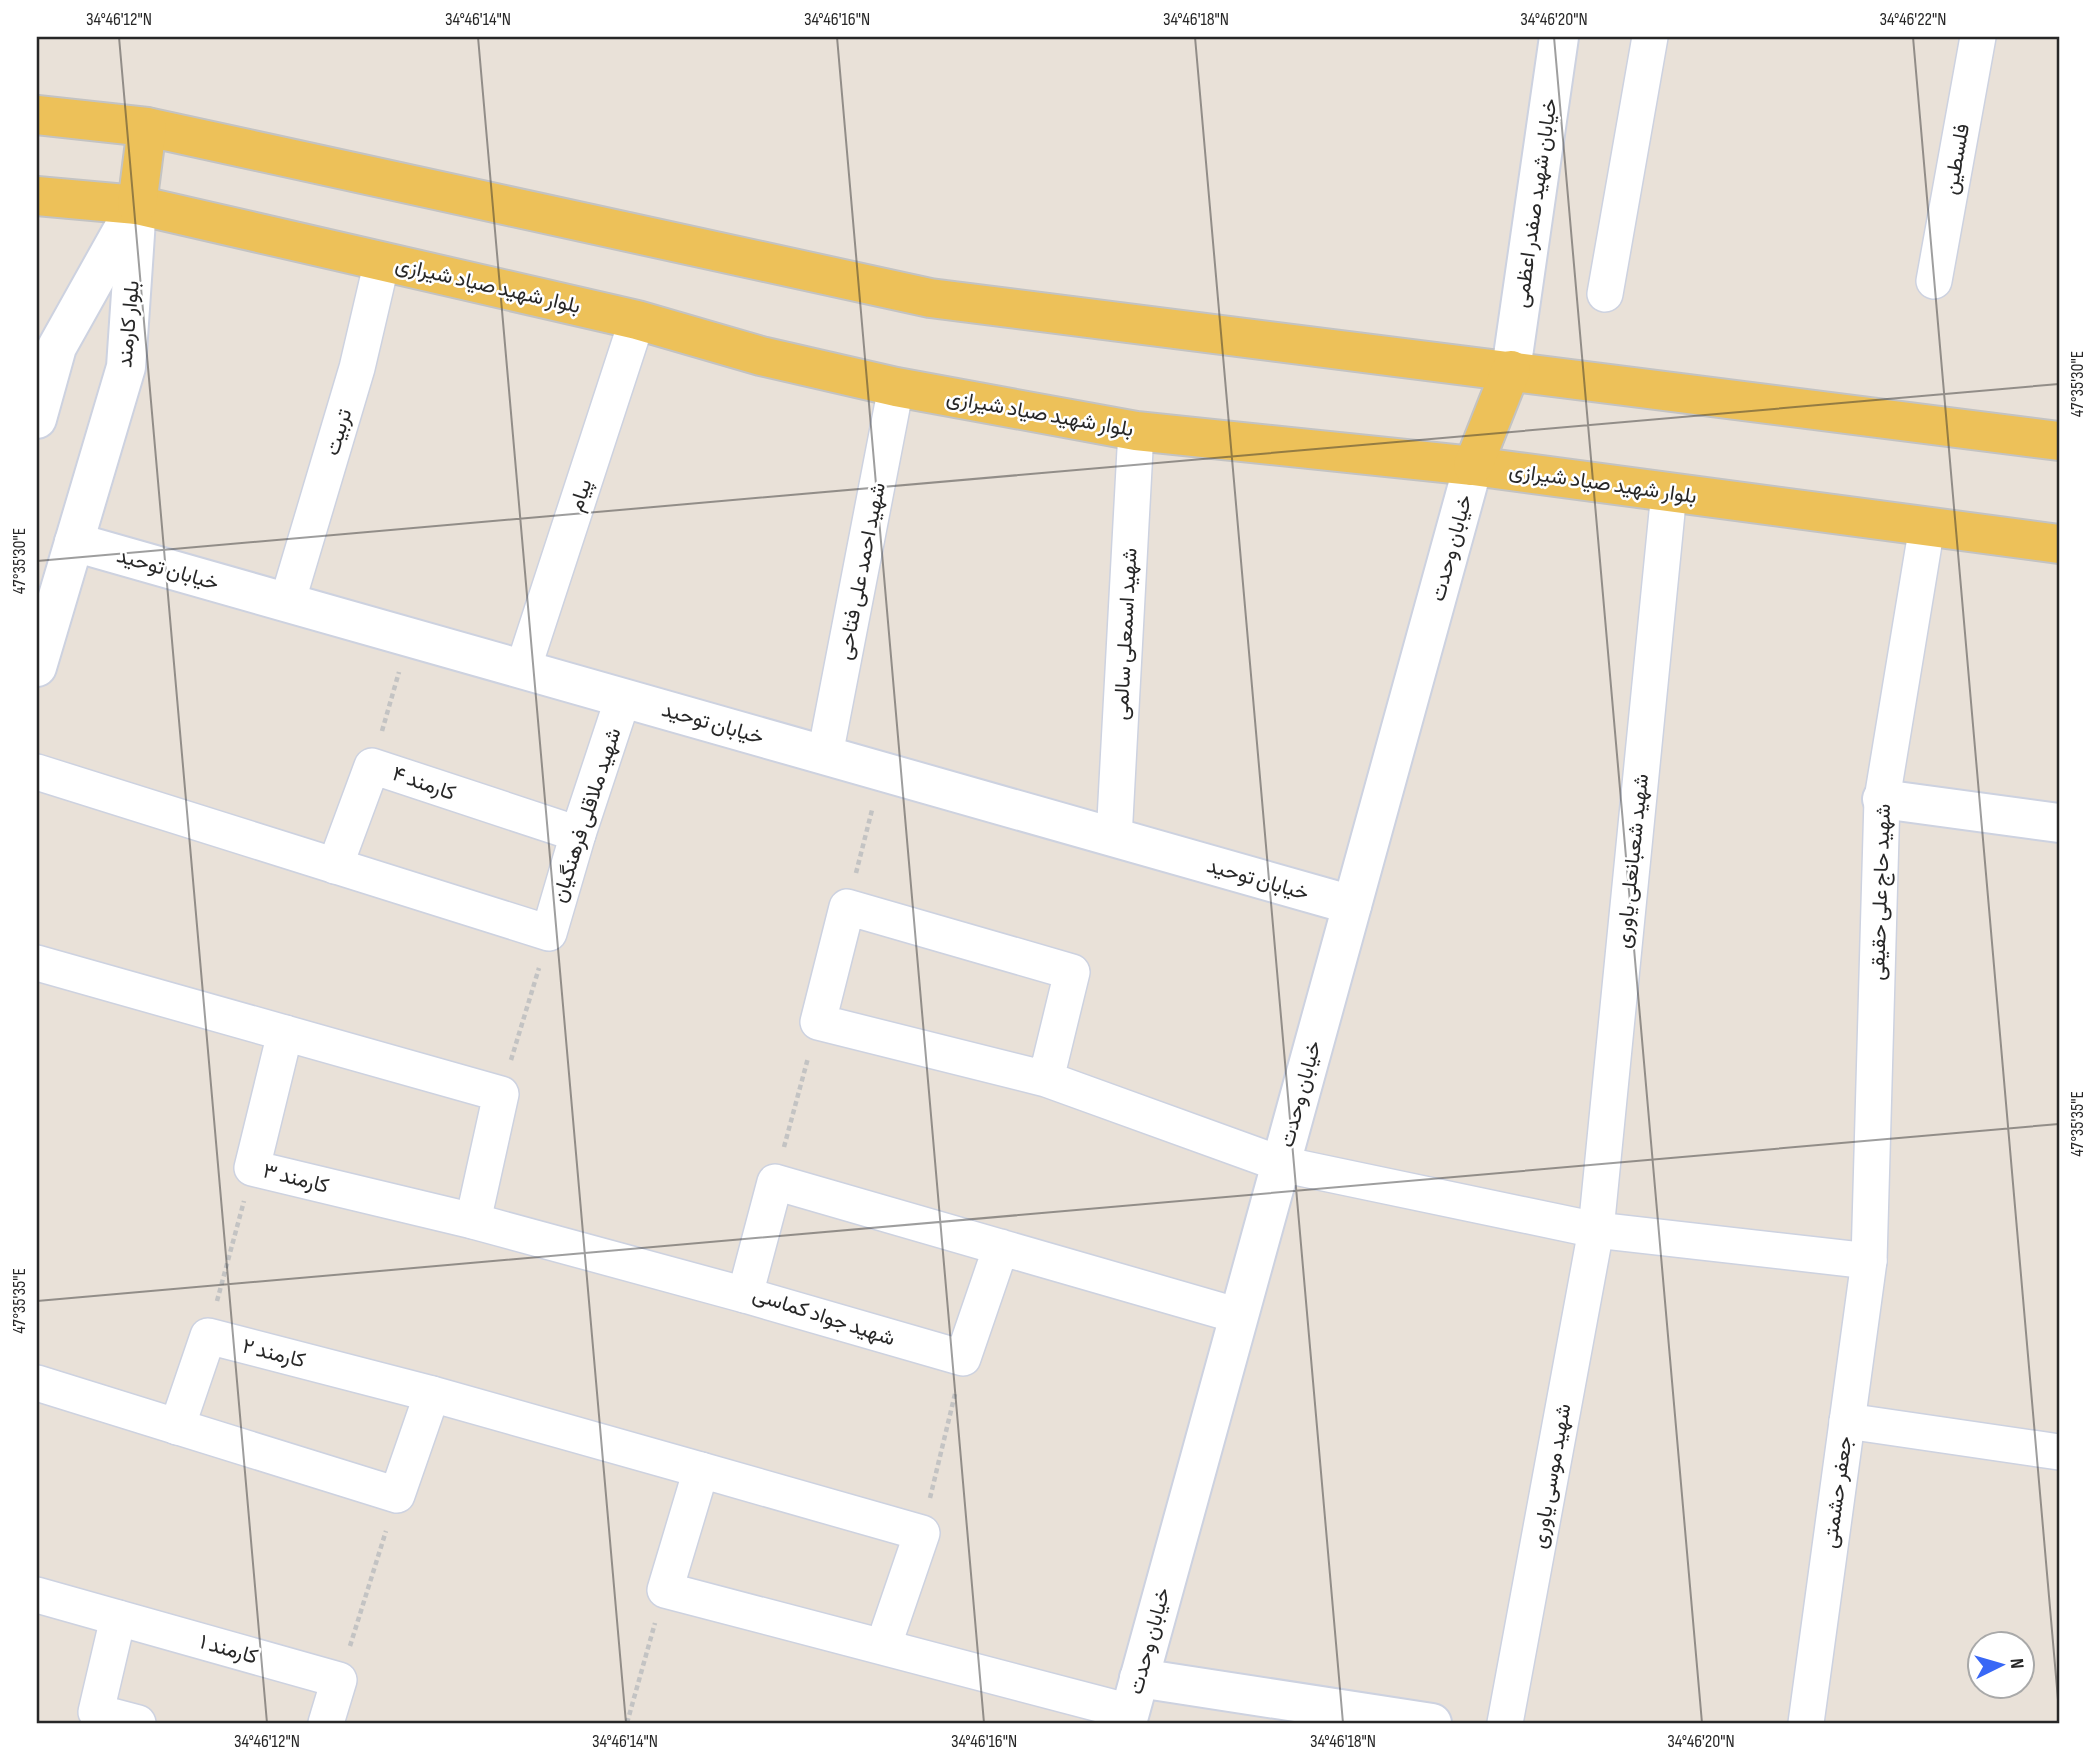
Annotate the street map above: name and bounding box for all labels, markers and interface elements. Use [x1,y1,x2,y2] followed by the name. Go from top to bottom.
[86,9,152,30] text: 34°46'12"N
[445,9,511,30] text: 34°46'14"N
[804,9,870,30] text: 34°46'16"N
[1163,9,1229,30] text: 34°46'18"N
[1520,9,1588,30] text: 34°46'20"N
[1880,9,1946,30] text: 34°46'22"N
[1508,97,1563,309] street label: خیابان شهید صفدر اعظمی
[1938,122,1975,197] street label: فلسطین
[393,252,583,319] street label: بلوار شهید صیاد شیرازی
[112,279,145,369] street label: بلوار کارمند
[2067,351,2088,417] text: 47°35'30"E
[945,385,1135,442] street label: بلوار شهید صیاد شیرازی
[320,406,357,458] street label: تربیت
[1507,458,1698,509] street label: بلوار شهید صیاد شیرازی
[564,476,598,515] street label: پیام
[832,480,891,662] street label: شهید احمد علی فتاحی
[1425,492,1478,604] street label: خیابان وحدت
[9,528,30,594] text: 47°35'30"E
[114,543,222,596] street label: خیابان توحید
[1109,547,1142,721] street label: شهید اسمعلی سالمی
[659,697,767,750] street label: خیابان توحید
[546,725,626,906] street label: شهید ملاقلی فرهنگیان
[389,761,459,806] street label: کارمند ۴
[1611,772,1654,950] street label: شهید شعبانعلی یاوری
[1865,803,1897,981] street label: شهید حاج علی حقیقی
[1204,853,1312,906] street label: خیابان توحید
[1274,1038,1327,1150] street label: خیابان وحدت
[2067,1091,2088,1157] text: 47°35'35"E
[260,1158,331,1199] street label: کارمند ۳
[9,1268,30,1334] text: 47°35'35"E
[750,1282,898,1351] street label: شهید جواد کماسی
[240,1334,308,1373] street label: کارمند ۲
[1526,1402,1577,1550] street label: شهید موسی یاوری
[1817,1434,1858,1550] street label: جعفر حشمتی
[1123,1585,1176,1697] street label: خیابان وحدت
[197,1629,261,1670] street label: کارمند ۱
[1966,1630,2036,1700] north arrow
[2005,1658,2028,1670] text: N
[234,1731,300,1752] text: 34°46'12"N
[592,1731,658,1752] text: 34°46'14"N
[951,1731,1017,1752] text: 34°46'16"N
[1310,1731,1376,1752] text: 34°46'18"N
[1667,1731,1735,1752] text: 34°46'20"N

